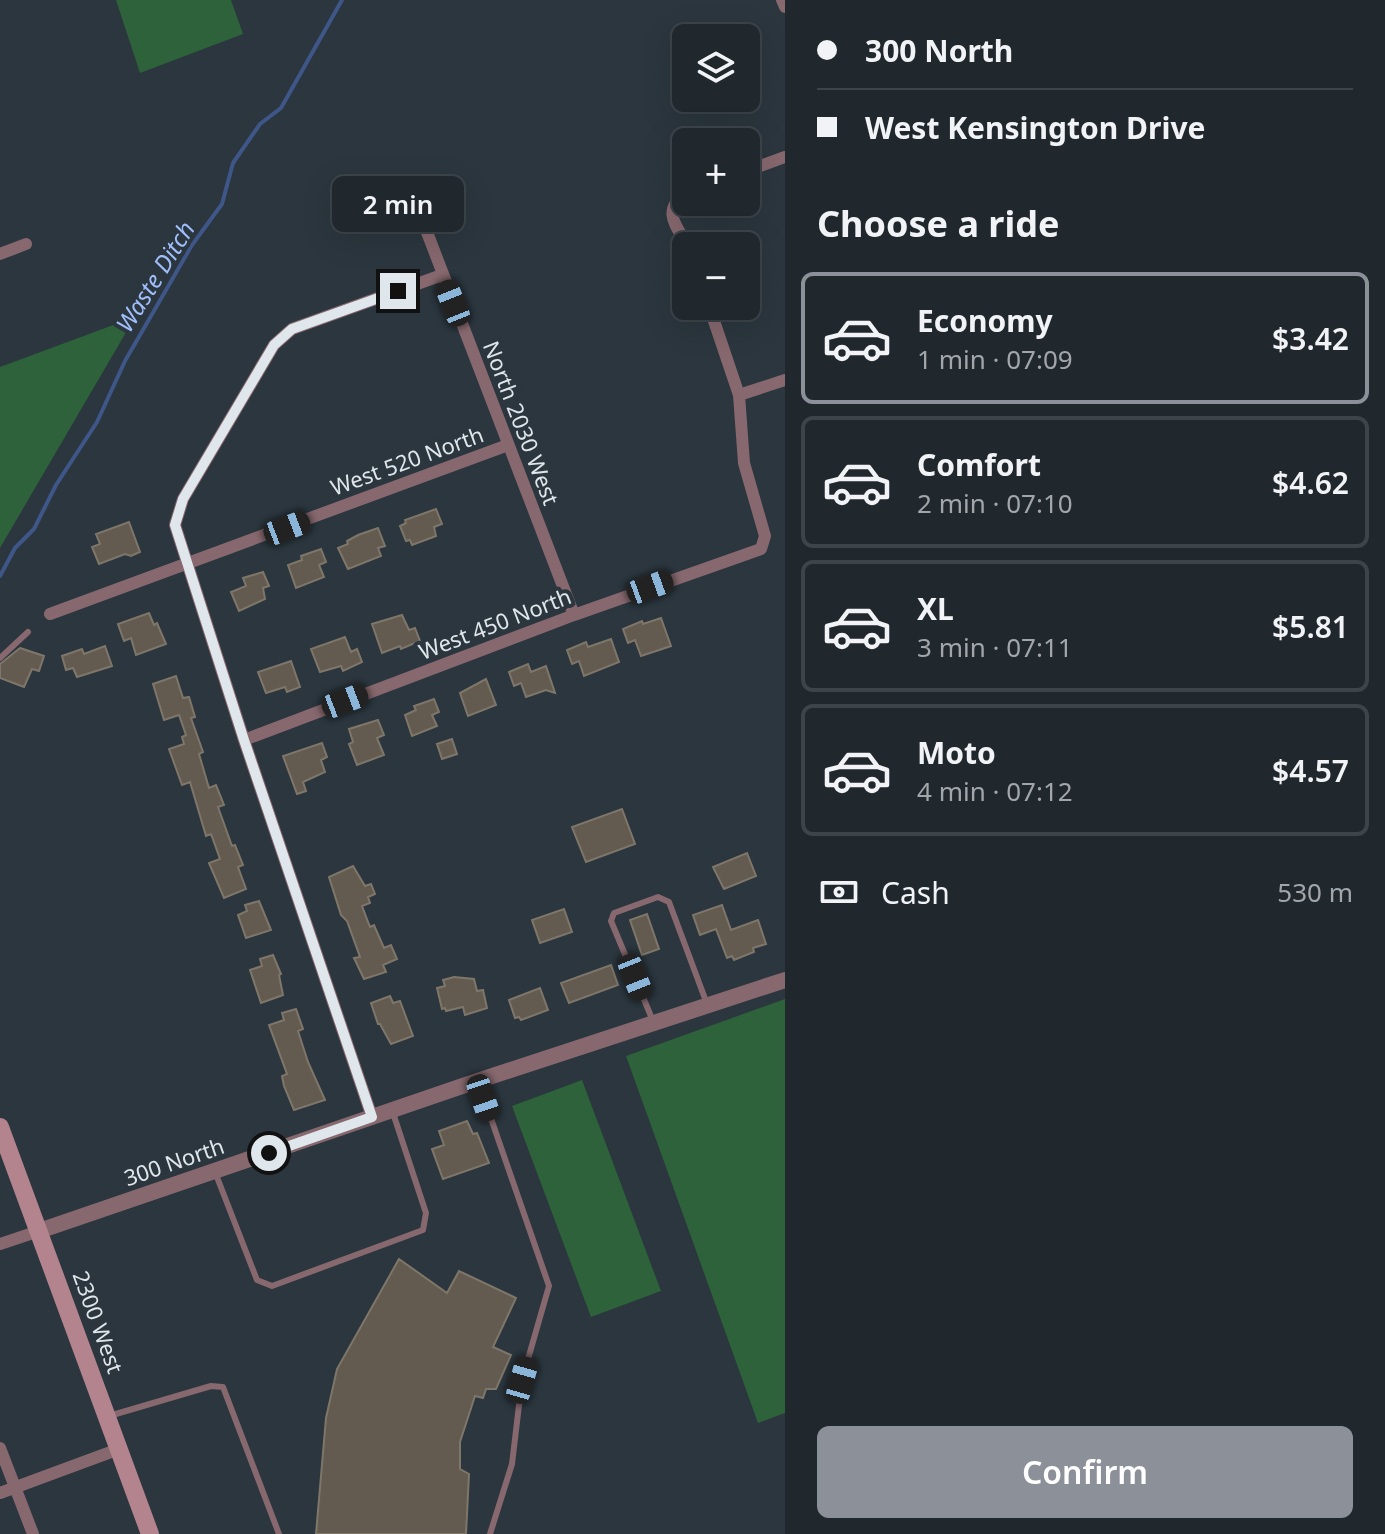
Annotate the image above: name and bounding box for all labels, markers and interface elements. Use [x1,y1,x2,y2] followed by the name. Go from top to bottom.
[672,24,760,320] map controls
[672,24,760,112] button: layers
[865,30,1013,71] text: 300 North
[865,107,1205,148] text: West Kensington Drive
[672,128,760,216] button: +
[332,175,464,231] callout: 2 min
[363,186,433,222] text: 2 min
[817,199,1059,248] text: Choose a ride
[108,214,202,338] water label: Waste Ditch
[672,232,760,320] button: −
[380,273,416,309] route end
[433,276,473,330] car
[917,300,1053,341] text: Economy
[821,302,893,374] icon: car
[1272,318,1349,359] text: $3.42
[477,336,567,509] street label: North 2030 West
[917,341,1073,377] text: 1 min · 07:09
[326,418,487,502] street label: West 520 North
[917,444,1041,485] text: Comfort
[821,446,893,518] icon: car
[1272,462,1349,503] text: $4.62
[917,485,1073,521] text: 2 min · 07:10
[260,508,314,548] car
[623,568,677,606] car
[414,580,575,666] street label: West 450 North
[917,588,954,629] text: XL
[821,590,893,662] icon: car
[1272,606,1349,647] text: $5.81
[917,629,1073,665] text: 3 min · 07:11
[318,681,372,721] car
[917,732,996,773] text: Moto
[821,734,893,806] icon: car
[1272,750,1349,791] text: $4.57
[917,773,1073,809] text: 4 min · 07:12
[817,870,861,914] icon: cash
[881,872,950,913] text: Cash
[1277,874,1353,910] text: 530 m
[615,950,655,1004] car
[464,1071,502,1125] car
[120,1130,228,1192] street label: 300 North
[251,1135,287,1171] route start
[67,1266,131,1377] street label: 2300 West
[504,1354,540,1406] car
[817,1426,1353,1518] button: Confirm

